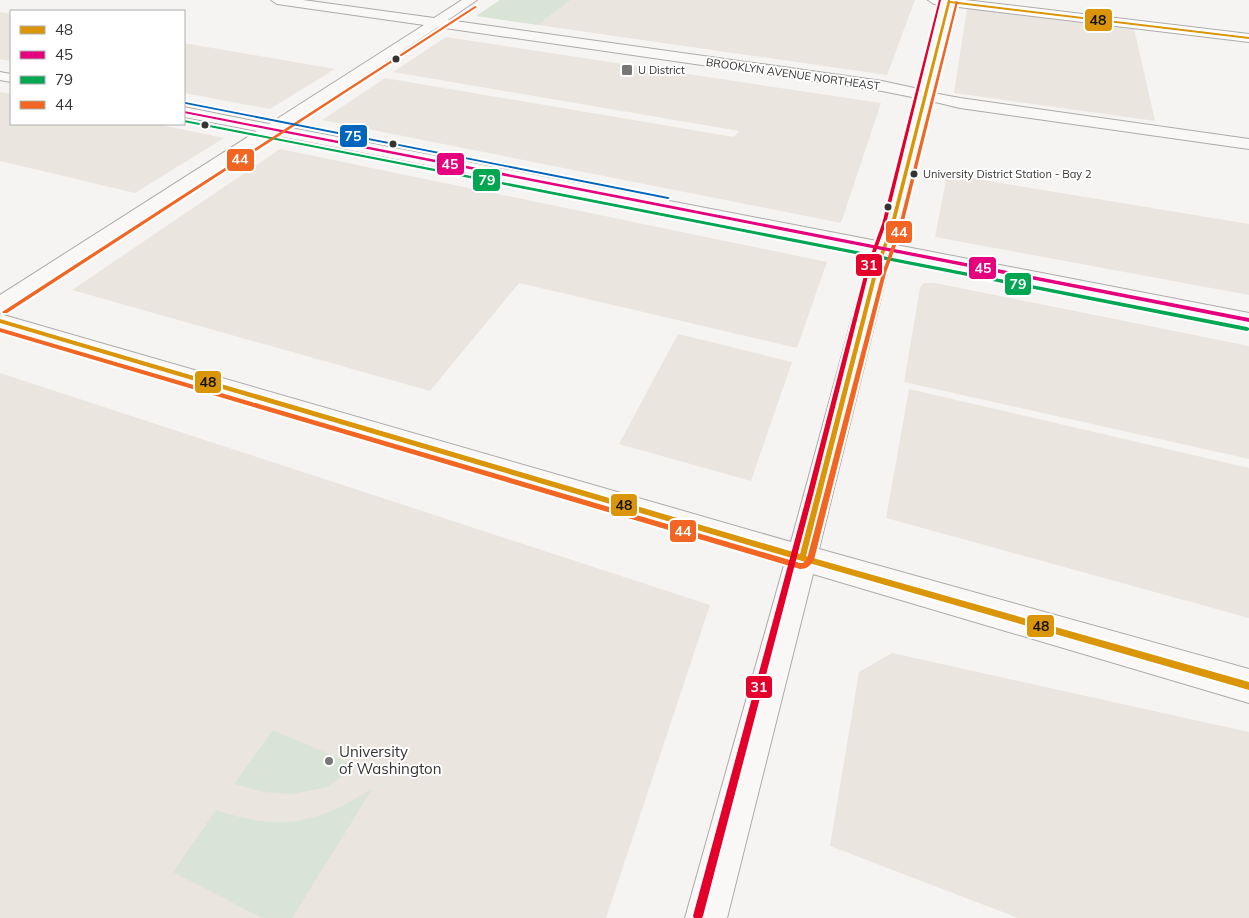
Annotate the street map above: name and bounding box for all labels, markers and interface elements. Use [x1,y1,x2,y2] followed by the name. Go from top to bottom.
[1084,8,1113,32] line badge: 48
[10,10,185,125] legend
[1090,11,1106,29] text: 48
[55,20,73,39] text: 48
[55,45,73,64] text: 45
[391,54,401,64] unlabelled marker
[705,55,881,93] street label: BROOKLYN AVENUE NORTHEAST
[620,63,634,77] marker: U District
[638,63,685,77] place label: U District
[55,70,73,89] text: 79
[55,95,73,114] text: 44
[200,120,210,130] unlabelled marker
[339,124,368,148] line badge: 75
[345,127,361,145] text: 75
[388,139,398,149] unlabelled marker
[226,148,255,172] line badge: 44
[232,150,249,168] text: 44
[436,152,465,176] line badge: 45
[442,155,458,173] text: 45
[923,167,1092,181] place label: University District Station - Bay 2
[472,168,501,192] line badge: 79
[909,169,919,179] marker: University District Station - Bay 2
[479,171,495,189] text: 79
[883,202,893,212] unlabelled marker
[885,220,913,244] line badge: 44
[891,223,908,241] text: 44
[855,253,883,277] line badge: 31
[861,256,877,274] text: 31
[968,256,997,280] line badge: 45
[975,259,991,277] text: 45
[1004,272,1032,296] line badge: 79
[1010,275,1026,293] text: 79
[194,370,222,394] line badge: 48
[200,373,216,391] text: 48
[610,493,638,517] line badge: 48
[616,496,632,514] text: 48
[669,519,697,543] line badge: 44
[675,522,692,540] text: 44
[1026,614,1055,638] line badge: 48
[1033,617,1049,635] text: 48
[745,675,773,699] line badge: 31
[751,678,767,696] text: 31
[339,742,441,778] place label: University of Washington
[323,755,335,767] marker: University of Washington

